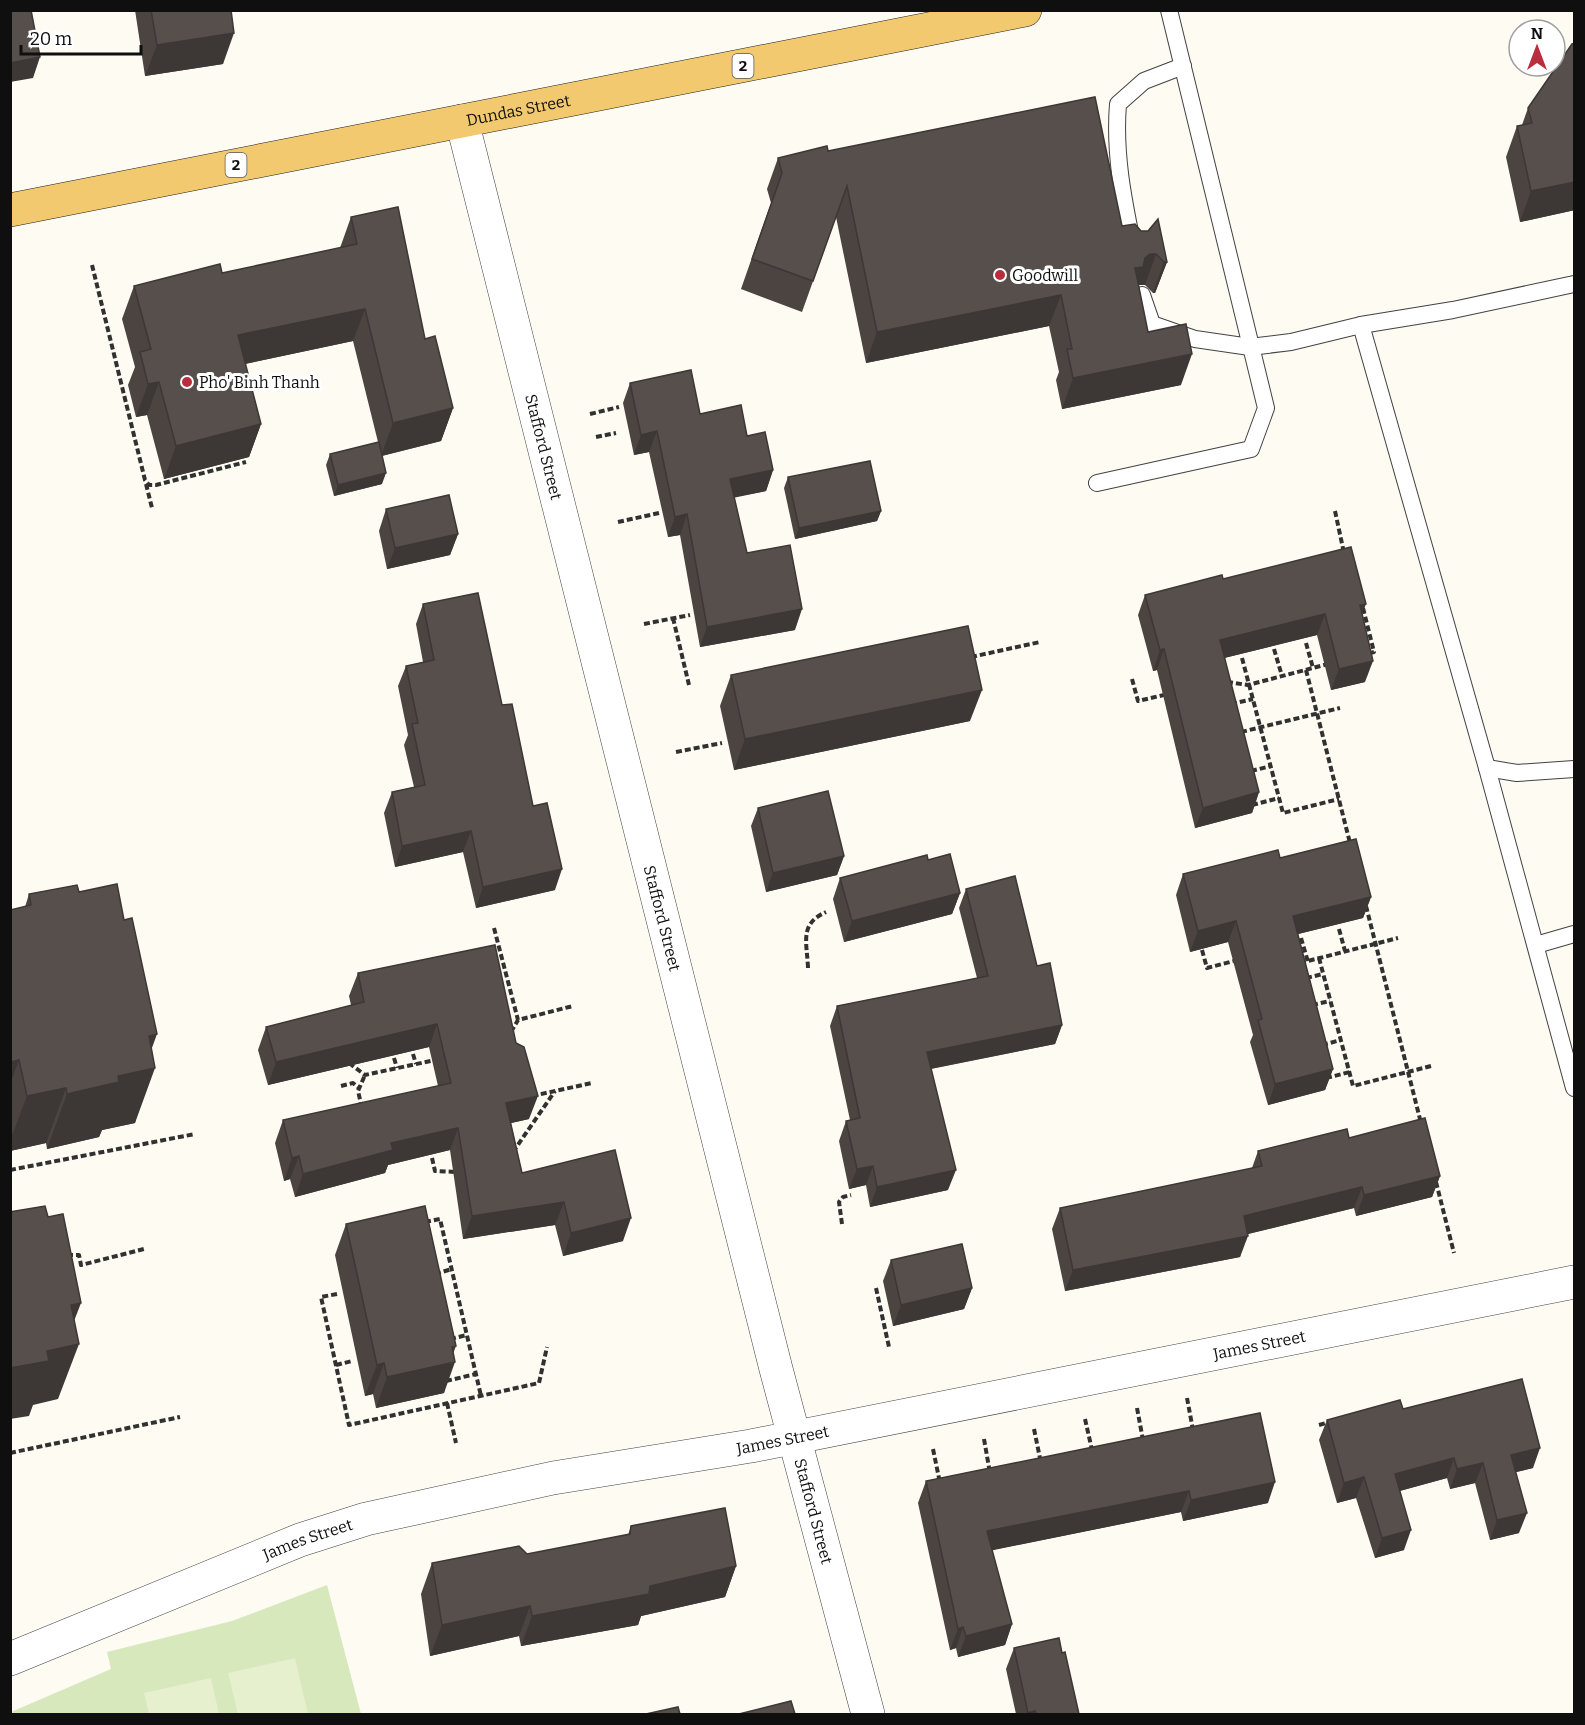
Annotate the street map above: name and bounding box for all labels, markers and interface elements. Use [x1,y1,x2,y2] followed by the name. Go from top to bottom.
[21,18,141,56] scale bar
[1507,18,1567,78] north arrow
[1531,24,1543,43] text: N
[30,28,72,50] text: 20 m
[732,54,754,78] road number: 2
[465,91,572,130] street label: Dundas Street
[226,153,246,177] road number: 2
[1012,266,1078,285] place label: Goodwill
[993,268,1007,282] marker: Goodwill
[199,373,320,392] place label: Pho' Binh Thanh
[180,375,194,389] marker: Pho' Binh Thanh
[521,392,566,502] street label: Stafford Street
[640,863,685,973] street label: Stafford Street
[1211,1327,1307,1364] street label: James Street
[734,1422,831,1458] street label: James Street
[790,1456,837,1566] street label: Stafford Street
[259,1515,355,1565] street label: James Street

